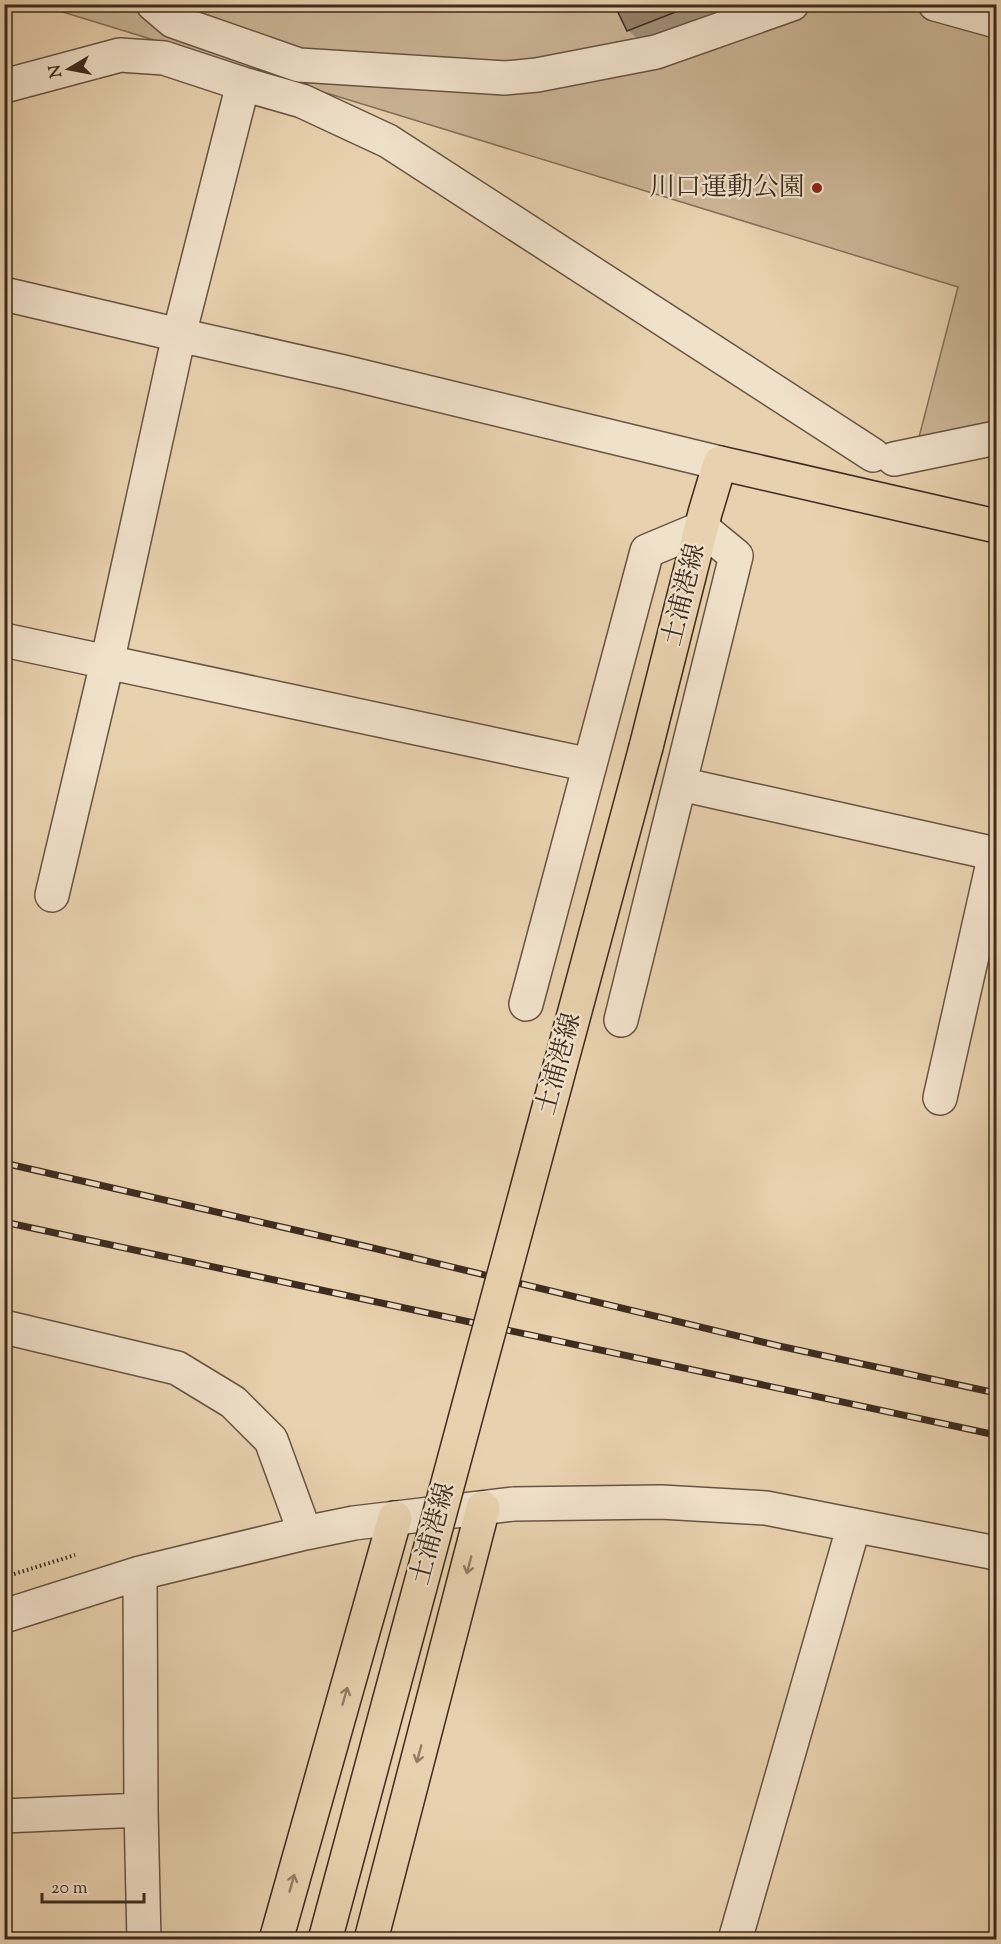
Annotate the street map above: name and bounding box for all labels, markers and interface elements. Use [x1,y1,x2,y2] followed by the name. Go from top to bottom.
[39,39,99,99] north arrow
[44,63,69,79] text: N
[649,170,805,207] place label: 川口運動公園
[810,181,824,195] marker: 川口運動公園
[654,540,716,650] street label: 土浦港線
[529,1009,591,1119] street label: 土浦港線
[403,1479,465,1589] street label: 土浦港線
[462,1555,474,1574] one-way arrow
[340,1686,351,1705] one-way arrow
[413,1744,425,1763] one-way arrow
[42,1866,144,1904] scale bar
[287,1874,298,1893] one-way arrow
[51,1876,88,1902] text: 20 m

